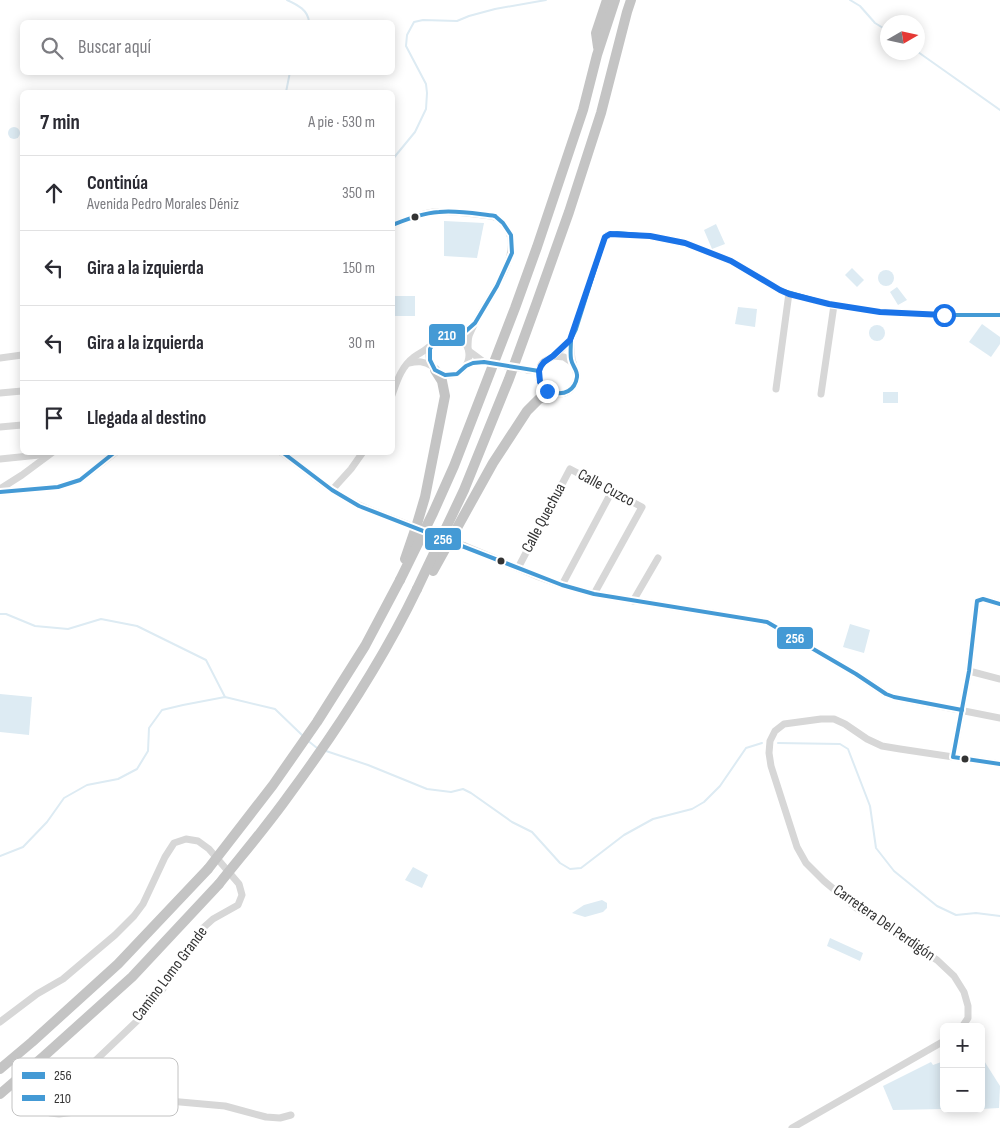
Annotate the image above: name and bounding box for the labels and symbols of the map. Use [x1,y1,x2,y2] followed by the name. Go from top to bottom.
[880,15,925,60] north arrow
[410,212,420,222] unlabelled marker
[933,304,956,327] route start
[428,323,466,347] line badge: 210
[438,327,456,344] text: 210
[536,380,559,403] route end
[574,465,638,511] street label: Calle Cuzco
[518,480,570,556] street label: Calle Quechua
[424,527,462,551] line badge: 256
[434,531,453,548] text: 256
[496,556,506,566] unlabelled marker
[776,626,814,650] line badge: 256
[786,630,805,647] text: 256
[960,754,970,764] unlabelled marker
[829,881,939,965] street label: Carretera Del Perdigón
[128,923,212,1025] street label: Camino Lomo Grande
[12,1058,178,1116] legend
[54,1067,72,1084] text: 256
[54,1090,71,1107] text: 210

